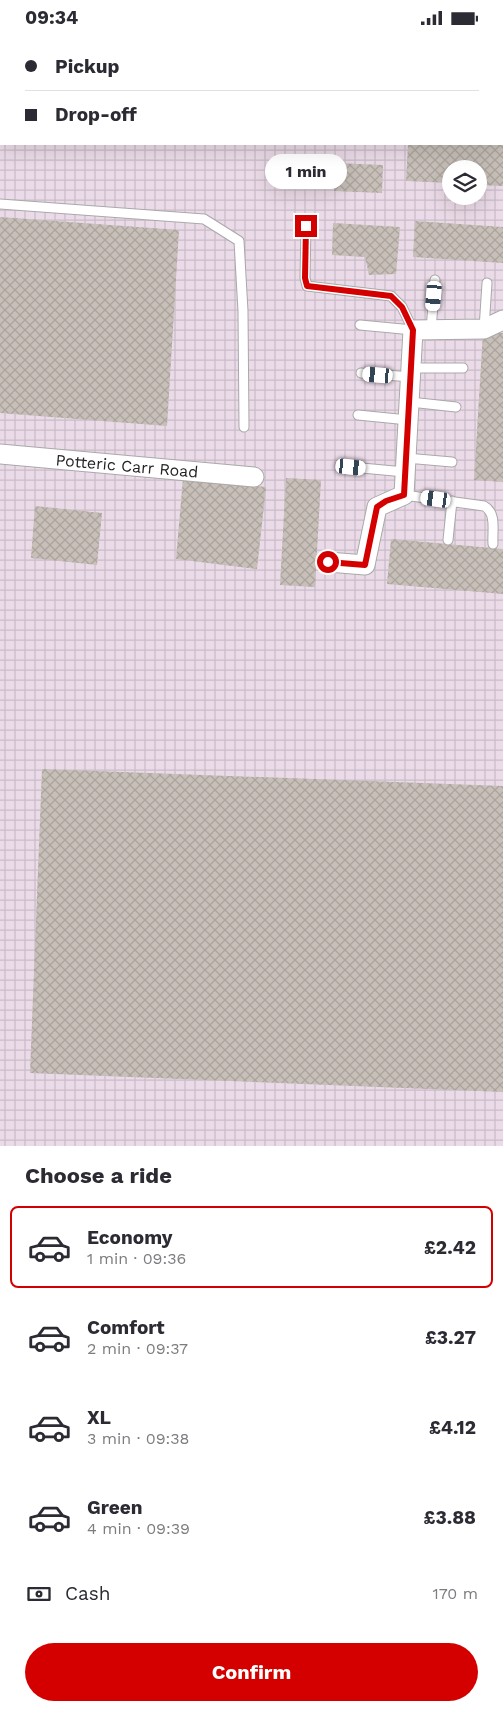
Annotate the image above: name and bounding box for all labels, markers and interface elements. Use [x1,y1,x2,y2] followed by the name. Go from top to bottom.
[25,6,78,29] text: 09:34
[55,55,119,78] text: Pickup
[55,103,137,126] text: Drop-off
[265,154,347,189] callout: 1 min
[442,160,487,205] map controls
[442,160,487,205] button: layers
[285,162,327,181] text: 1 min
[295,215,317,237] route end
[425,280,442,312] car
[362,366,393,384] car
[55,450,199,482] street label: Potteric Carr Road
[335,458,366,476] car
[420,489,451,509] car
[317,551,339,573] route start
[25,1163,172,1188] text: Choose a ride
[27,1225,72,1270] icon: car
[87,1226,172,1249] text: Economy
[424,1236,476,1259] text: £2.42
[87,1249,186,1268] text: 1 min · 09:36
[27,1315,72,1360] icon: car
[87,1316,165,1339] text: Comfort
[425,1326,476,1349] text: £3.27
[87,1339,188,1358] text: 2 min · 09:37
[27,1405,72,1450] icon: car
[87,1406,111,1429] text: XL
[429,1416,476,1439] text: £4.12
[87,1429,189,1448] text: 3 min · 09:38
[27,1495,72,1540] icon: car
[87,1496,143,1519] text: Green
[424,1506,476,1529] text: £3.88
[87,1519,190,1538] text: 4 min · 09:39
[25,1580,53,1608] icon: cash
[65,1582,111,1605] text: Cash
[432,1584,478,1603] text: 170 m
[25,1643,478,1701] button: Confirm

